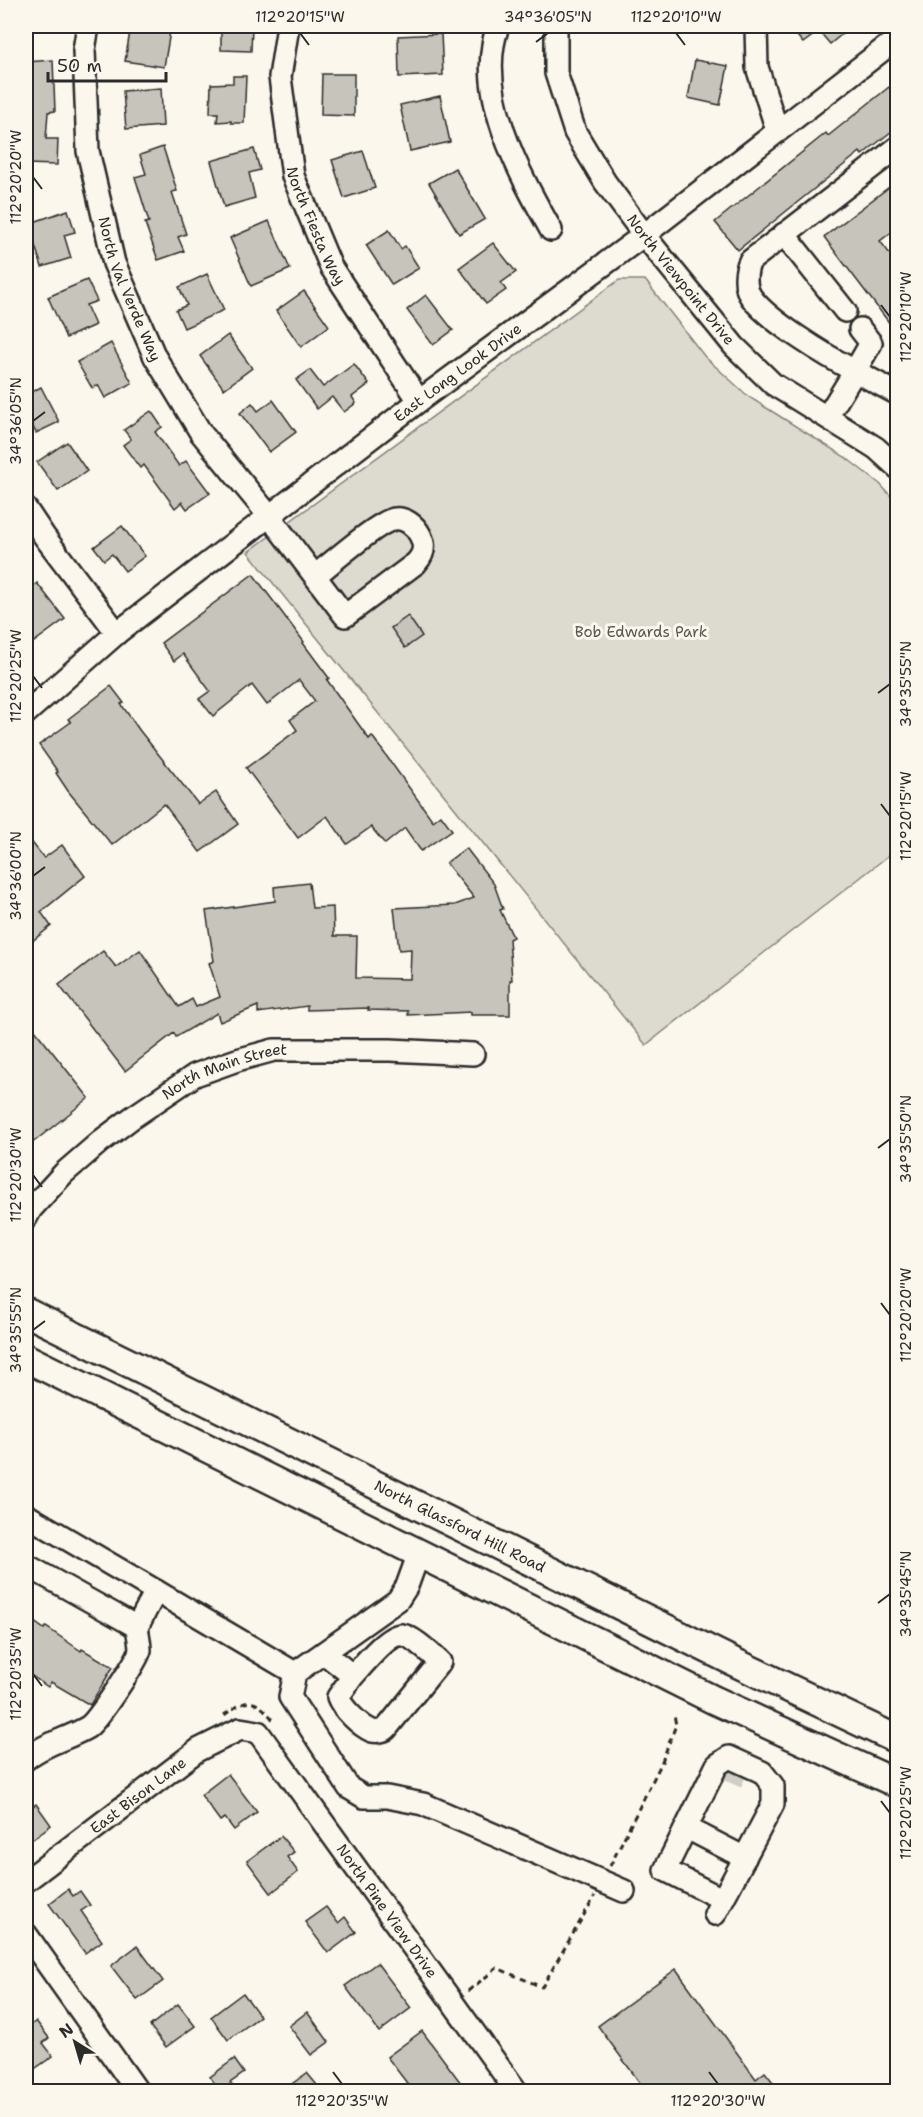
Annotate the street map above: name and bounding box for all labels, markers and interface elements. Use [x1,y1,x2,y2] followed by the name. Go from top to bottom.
[255,7,345,27] text: 112°20'15"W
[504,7,592,27] text: 34°36'05"N
[630,7,722,27] text: 112°20'10"W
[48,45,166,83] scale bar
[57,54,102,78] text: 50 m
[6,130,26,224] text: 112°20'20"W
[282,166,350,289] street label: North Fiesta Way
[622,210,739,349] street label: North Viewpoint Drive
[94,215,166,365] street label: North Val Verde Way
[896,271,916,363] text: 112°20'10"W
[390,319,526,427] street label: East Long Look Drive
[6,377,26,465] text: 34°36'05"N
[575,622,707,642] park label: Bob Edwards Park
[6,629,26,723] text: 112°20'25"W
[896,641,916,727] text: 34°35'55"N
[896,771,916,861] text: 112°20'15"W
[6,831,26,921] text: 34°36'00"N
[158,1040,287,1105] street label: North Main Street
[896,1095,916,1183] text: 34°35'50"N
[6,1127,26,1223] text: 112°20'30"W
[896,1268,916,1362] text: 112°20'20"W
[6,1287,26,1373] text: 34°35'55"N
[371,1476,549,1578] street label: North Glassford Hill Road
[896,1550,916,1638] text: 34°35'45"N
[6,1627,26,1721] text: 112°20'35"W
[86,1753,190,1839] street label: East Bison Lane
[896,1766,916,1860] text: 112°20'25"W
[332,1840,442,1982] street label: North Pine View Drive
[45,2012,105,2072] north arrow
[55,2018,78,2043] text: N
[295,2091,389,2111] text: 112°20'35"W
[670,2091,766,2111] text: 112°20'30"W

